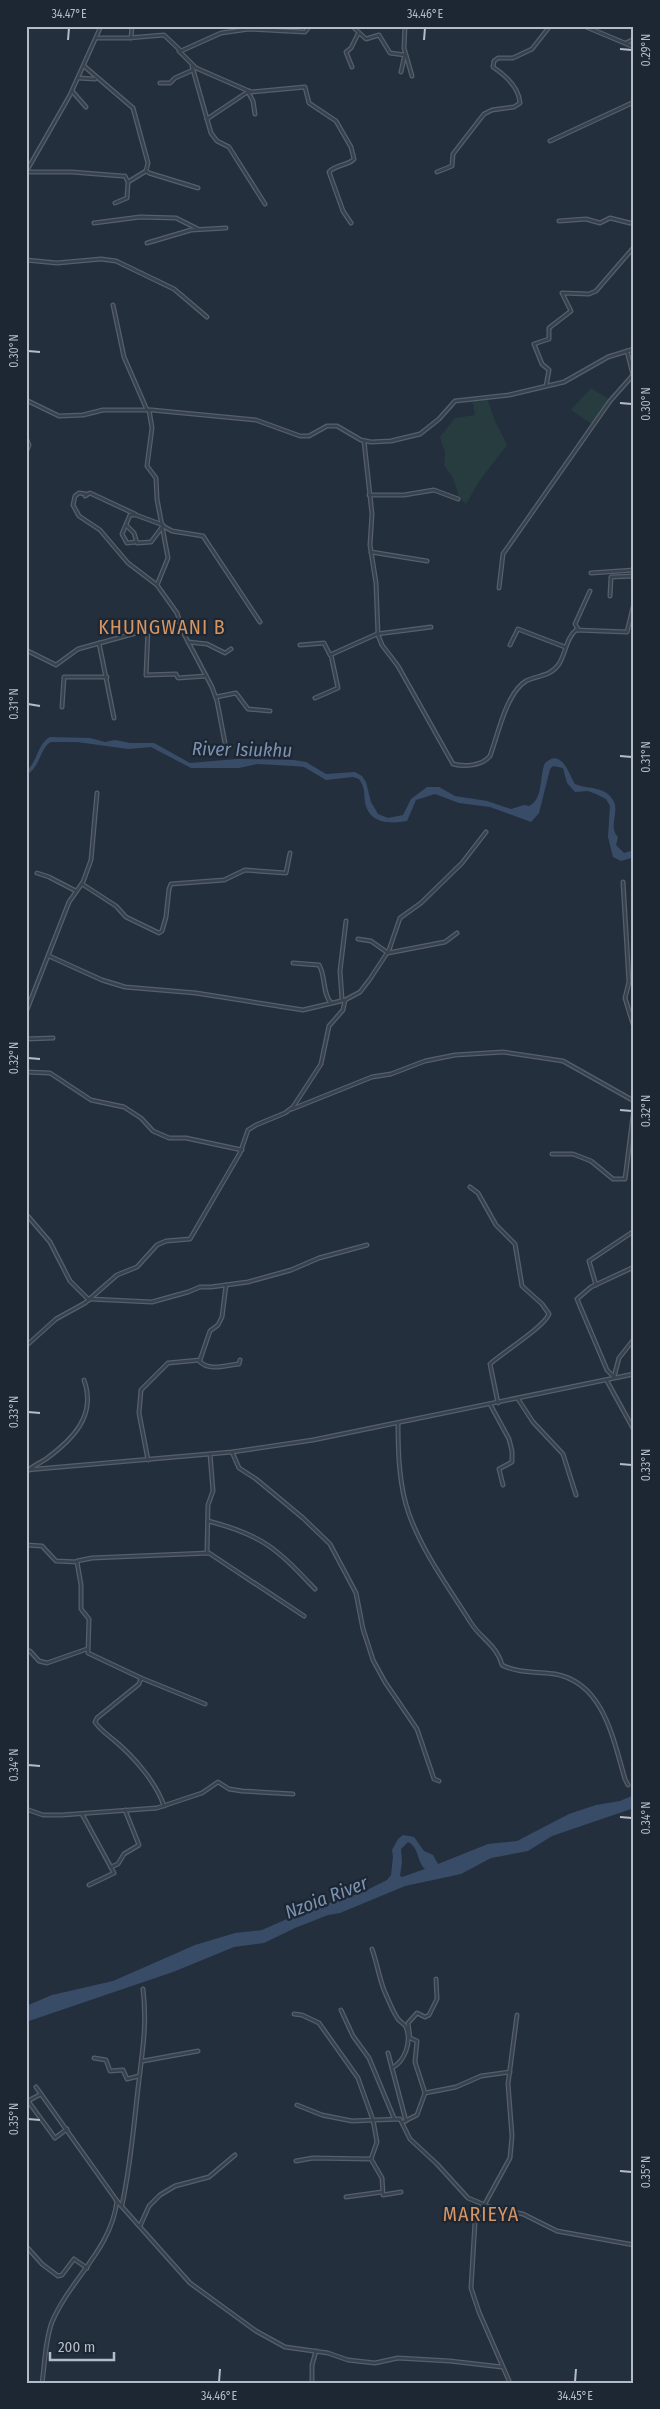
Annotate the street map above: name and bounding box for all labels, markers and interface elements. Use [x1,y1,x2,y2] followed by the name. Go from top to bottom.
[51,7,87,21] text: 34.47°E
[407,7,443,21] text: 34.46°E
[639,34,653,66] text: 0.29°N
[7,334,21,368] text: 0.30°N
[639,387,653,421] text: 0.30°N
[98,615,226,639] district label: KHUNGWANI B
[7,688,21,720] text: 0.31°N
[192,737,292,762] water label: River Isiukhu
[639,741,653,773] text: 0.31°N
[7,1042,21,1074] text: 0.32°N
[639,1095,653,1127] text: 0.32°N
[7,1396,21,1428] text: 0.33°N
[639,1449,653,1481] text: 0.33°N
[7,1749,21,1781] text: 0.34°N
[639,1802,653,1834] text: 0.34°N
[282,1871,372,1924] water label: Nzoia River
[7,2103,21,2135] text: 0.35°N
[639,2156,653,2188] text: 0.35°N
[443,2202,519,2226] district label: MARIEYA
[50,2329,114,2361] scale bar
[58,2338,95,2356] text: 200 m
[201,2389,237,2403] text: 34.46°E
[557,2389,593,2403] text: 34.45°E

